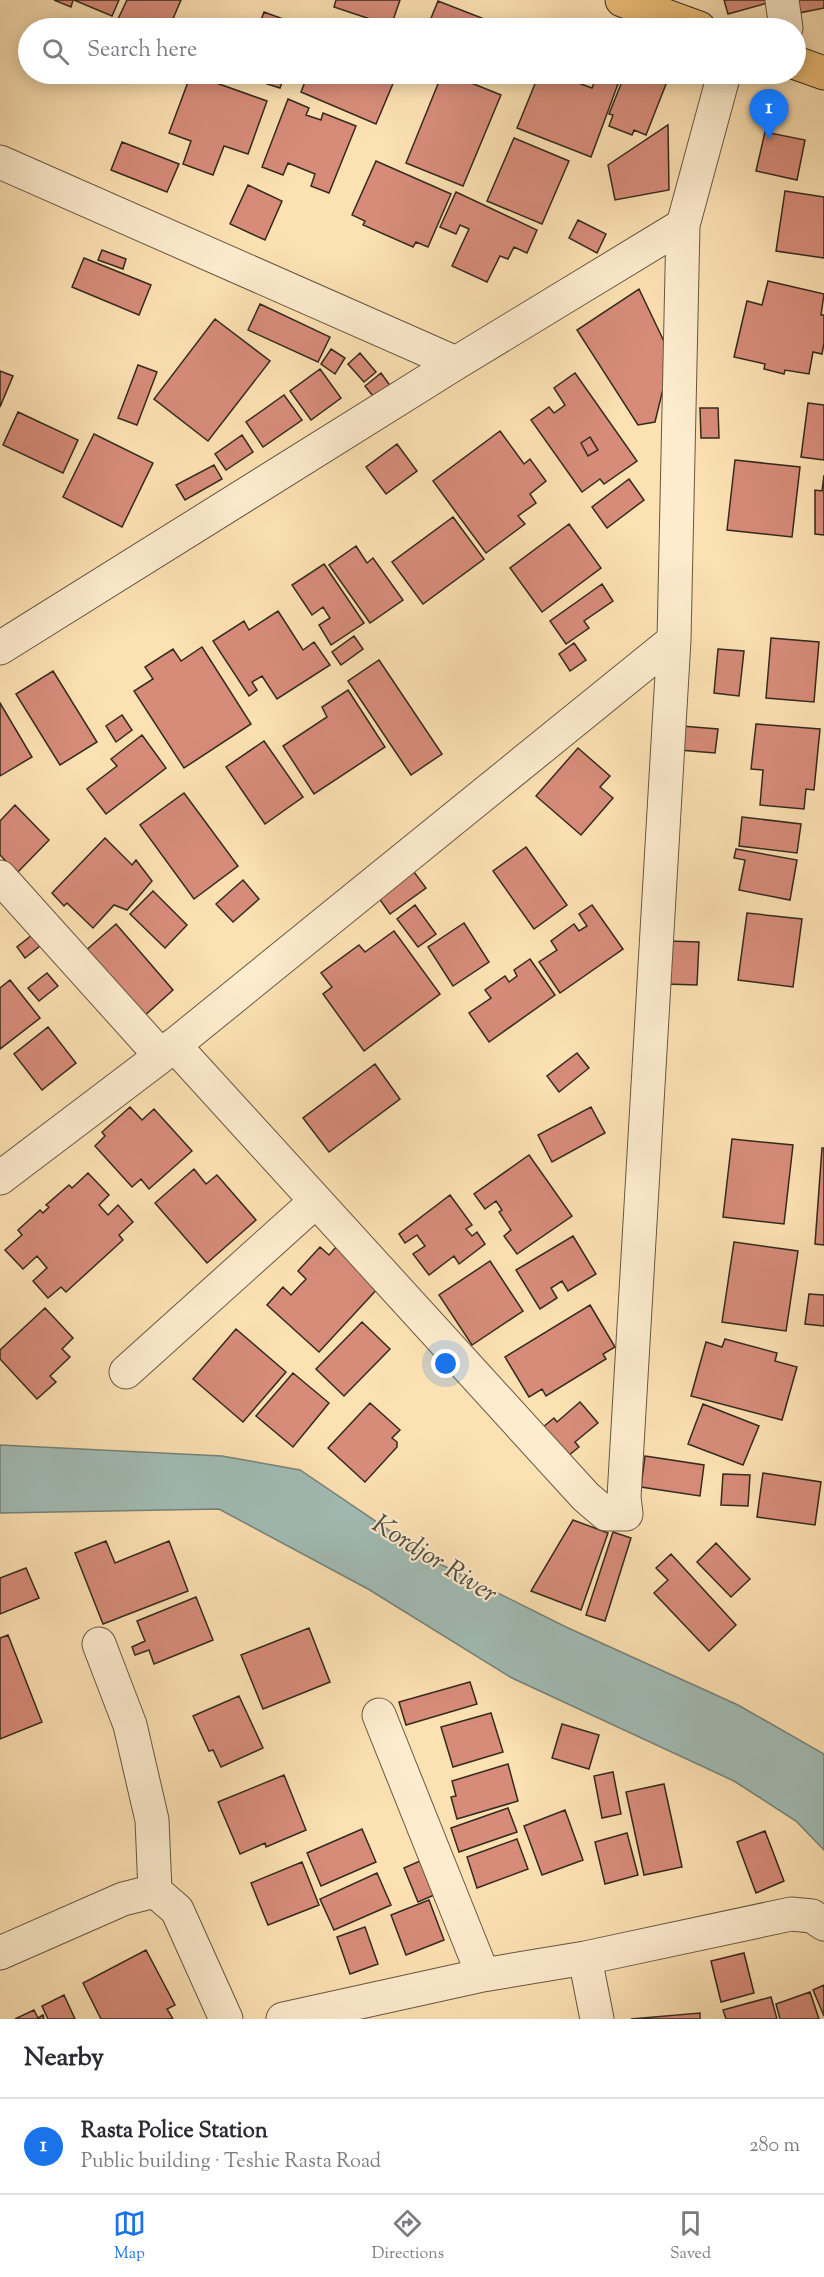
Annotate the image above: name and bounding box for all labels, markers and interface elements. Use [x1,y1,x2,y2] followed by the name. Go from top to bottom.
[18,18,806,84] search box
[39,35,72,68] icon: search
[87,35,197,67] text: Search here
[750,90,788,139] pin: 1
[431,1349,460,1378] your location
[364,1506,505,1614] water label: Kordjor River
[24,2040,104,2077] text: Nearby
[81,2116,268,2148] text: Rasta Police Station
[40,2132,47,2161] text: 1
[749,2132,800,2161] text: 280 m
[81,2148,381,2177] text: Public building · Teshie Rasta Road
[113,2207,146,2266] tab: Map
[372,2207,444,2266] tab: Directions
[670,2207,711,2266] tab: Saved

